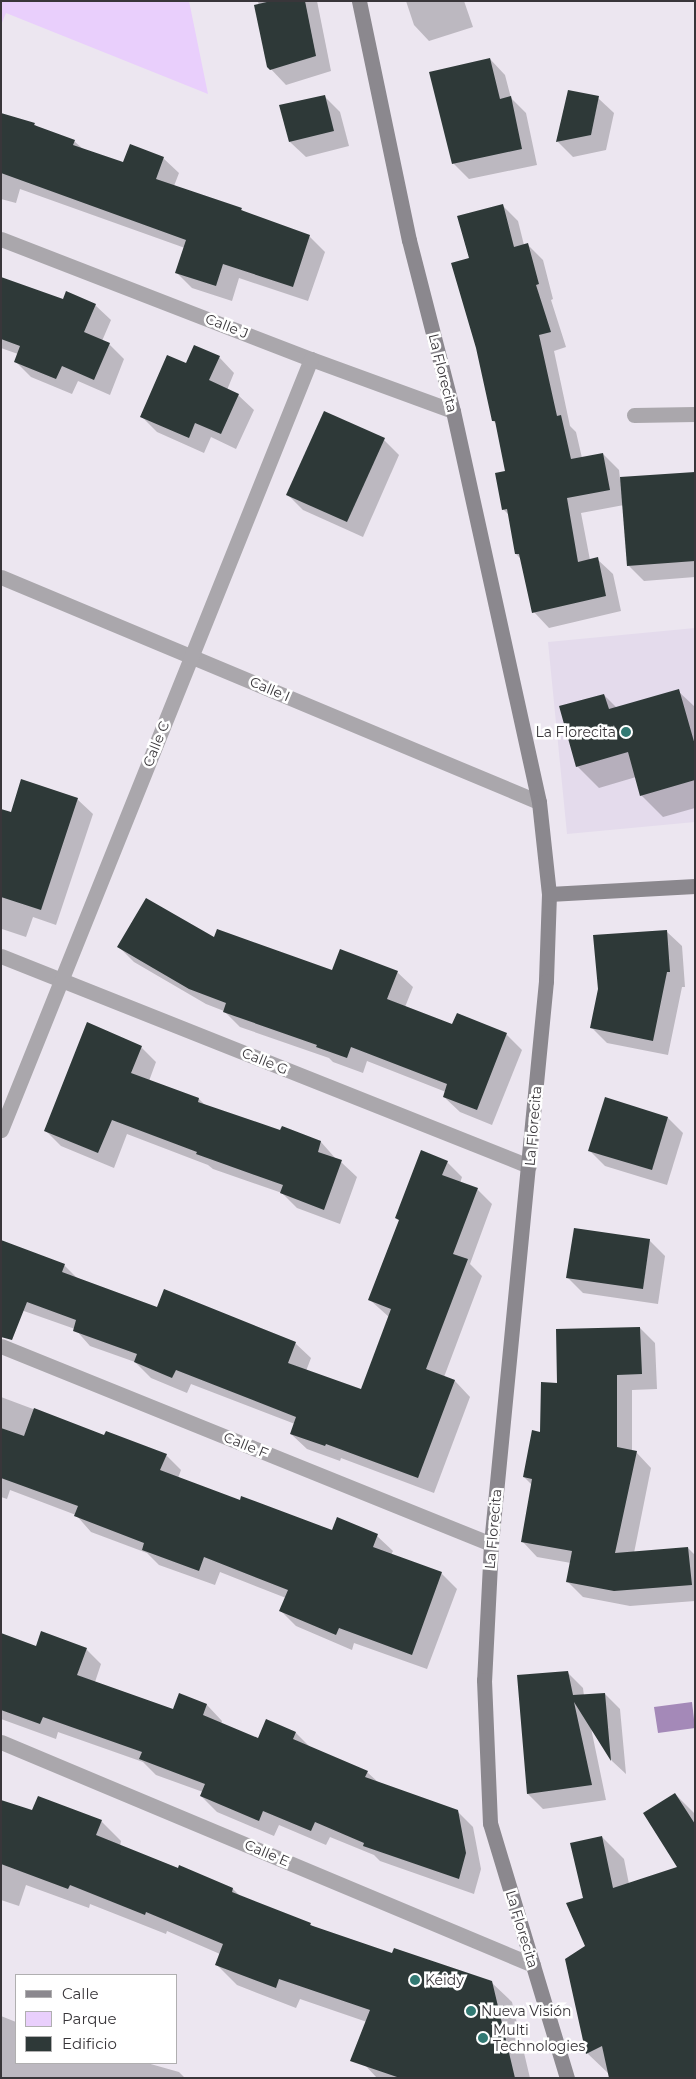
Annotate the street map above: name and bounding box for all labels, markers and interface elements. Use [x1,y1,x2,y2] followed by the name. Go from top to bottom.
[203,310,251,342] street label: Calle J
[425,332,461,414] street label: La Florecita
[247,673,293,705] street label: Calle I
[139,719,173,769] street label: Calle C
[535,724,616,740] place label: La Florecita
[620,726,632,738] marker: La Florecita
[239,1044,291,1078] street label: Calle G
[521,1085,545,1167] street label: La Florecita
[221,1428,271,1462] street label: Calle F
[481,1488,505,1570] street label: La Florecita
[242,1836,292,1870] street label: Calle E
[502,1888,542,1970] street label: La Florecita
[425,1972,464,1988] place label: Keidy
[15,1974,178,2064] legend
[409,1974,421,1986] marker: Keidy
[62,1984,99,2003] text: Calle
[481,2003,571,2019] place label: Nueva Visión
[465,2005,477,2017] marker: Nueva Visión
[62,2009,117,2028] text: Parque
[493,2022,585,2054] place label: Multi Technologies
[477,2032,489,2044] marker: Multi Technologies
[62,2034,117,2053] text: Edificio

